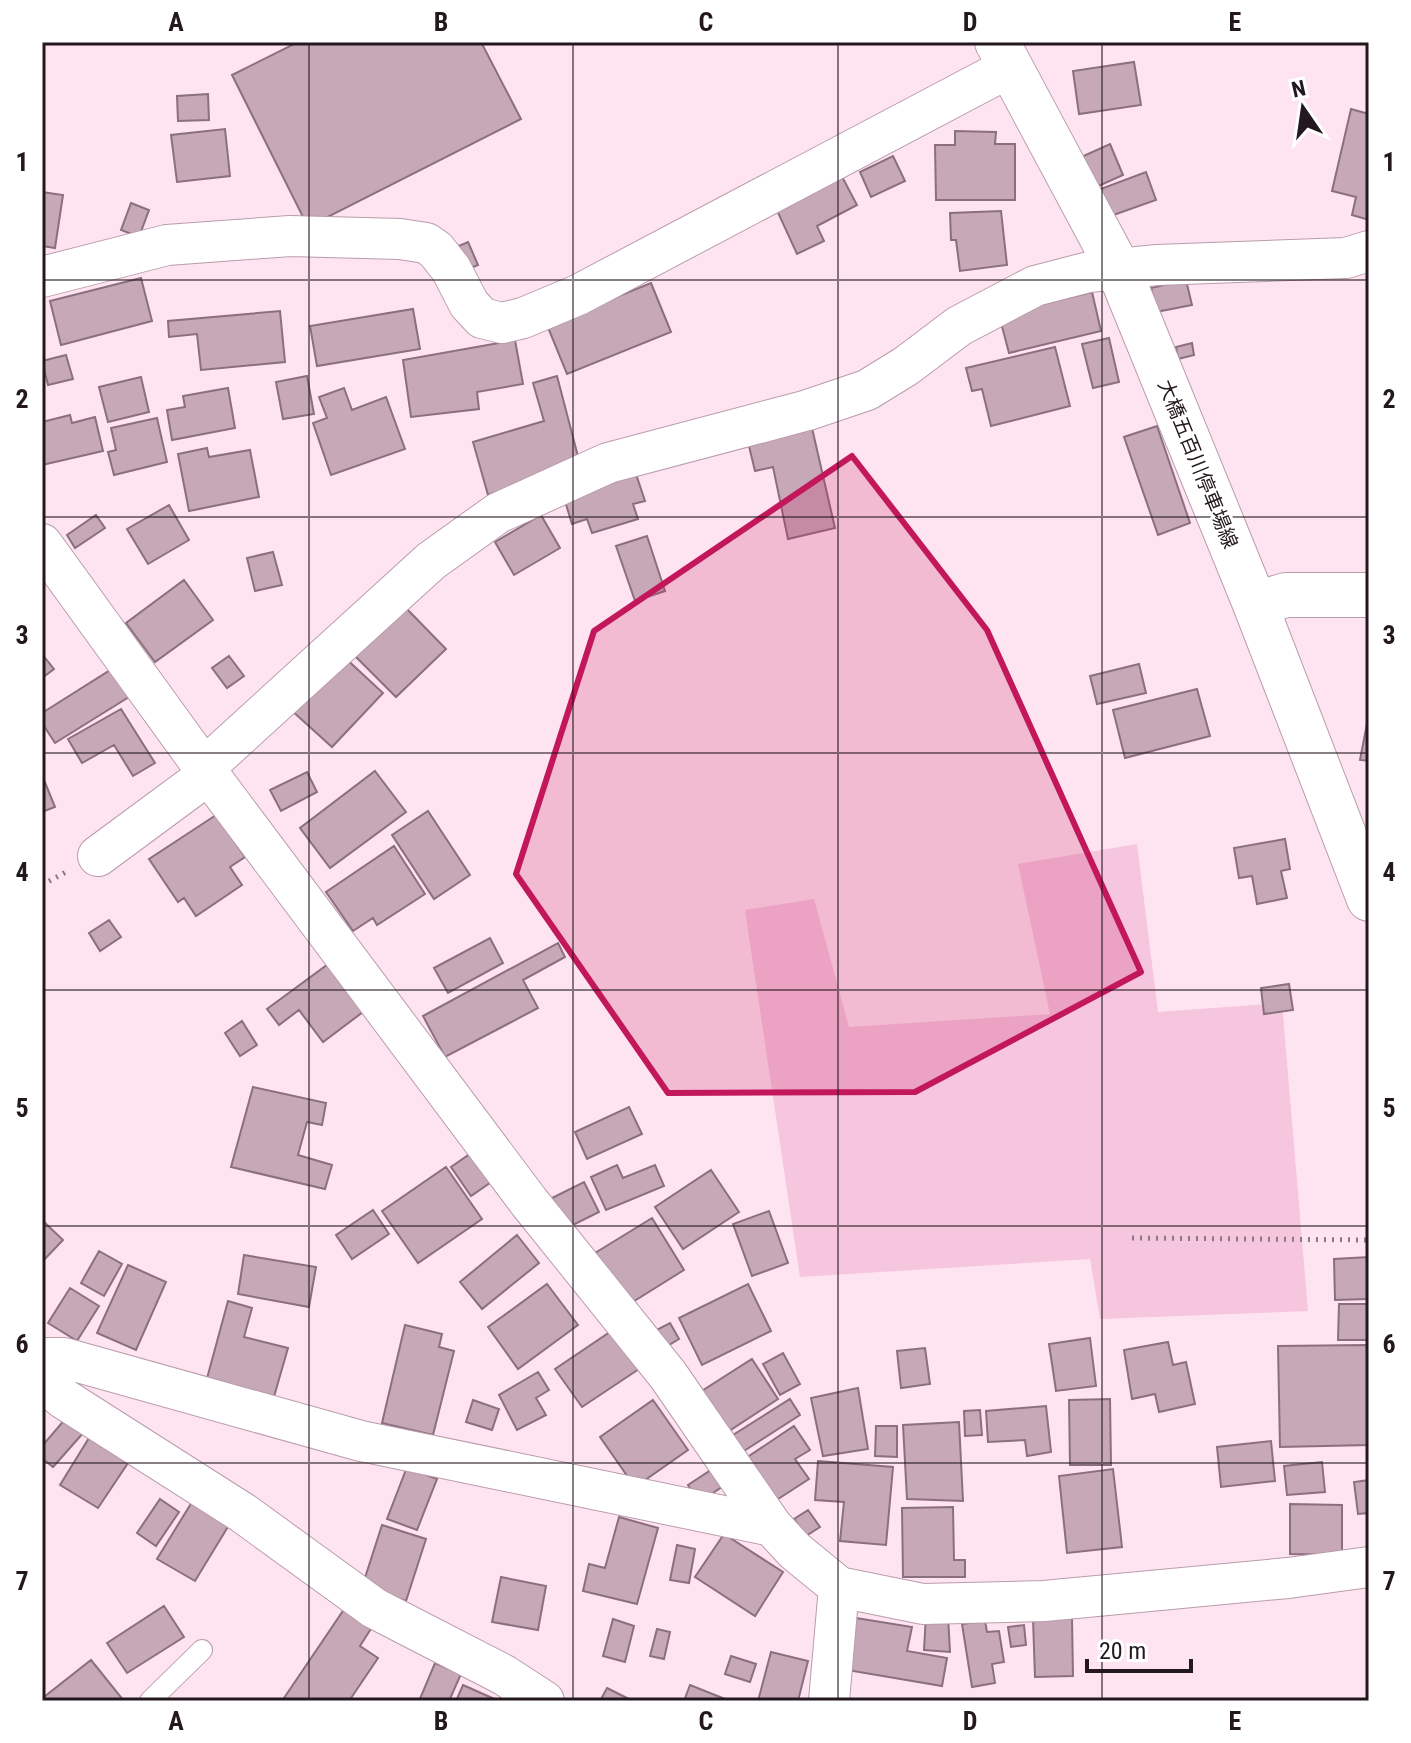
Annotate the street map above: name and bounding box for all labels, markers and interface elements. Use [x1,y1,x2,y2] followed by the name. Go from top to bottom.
[168,7,184,37] text: A
[434,7,448,37] text: B
[699,7,714,37] text: C
[963,7,977,37] text: D
[1229,7,1242,37] text: E
[1263,68,1343,148] north arrow
[1289,75,1308,103] text: N
[15,147,29,177] text: 1
[1382,147,1396,177] text: 1
[1153,376,1243,552] street label: 大橋五百川停車場線
[15,384,29,414] text: 2
[1382,384,1396,414] text: 2
[15,620,29,650] text: 3
[1382,620,1396,650] text: 3
[15,857,29,887] text: 4
[1382,857,1396,887] text: 4
[15,1093,29,1123] text: 5
[1382,1093,1396,1123] text: 5
[15,1329,29,1359] text: 6
[1382,1329,1396,1359] text: 6
[15,1566,29,1596] text: 7
[1382,1566,1396,1596] text: 7
[1087,1623,1191,1673] scale bar
[1099,1637,1146,1665] text: 20 m
[168,1706,184,1736] text: A
[434,1706,448,1736] text: B
[699,1706,714,1736] text: C
[963,1706,977,1736] text: D
[1229,1706,1242,1736] text: E

